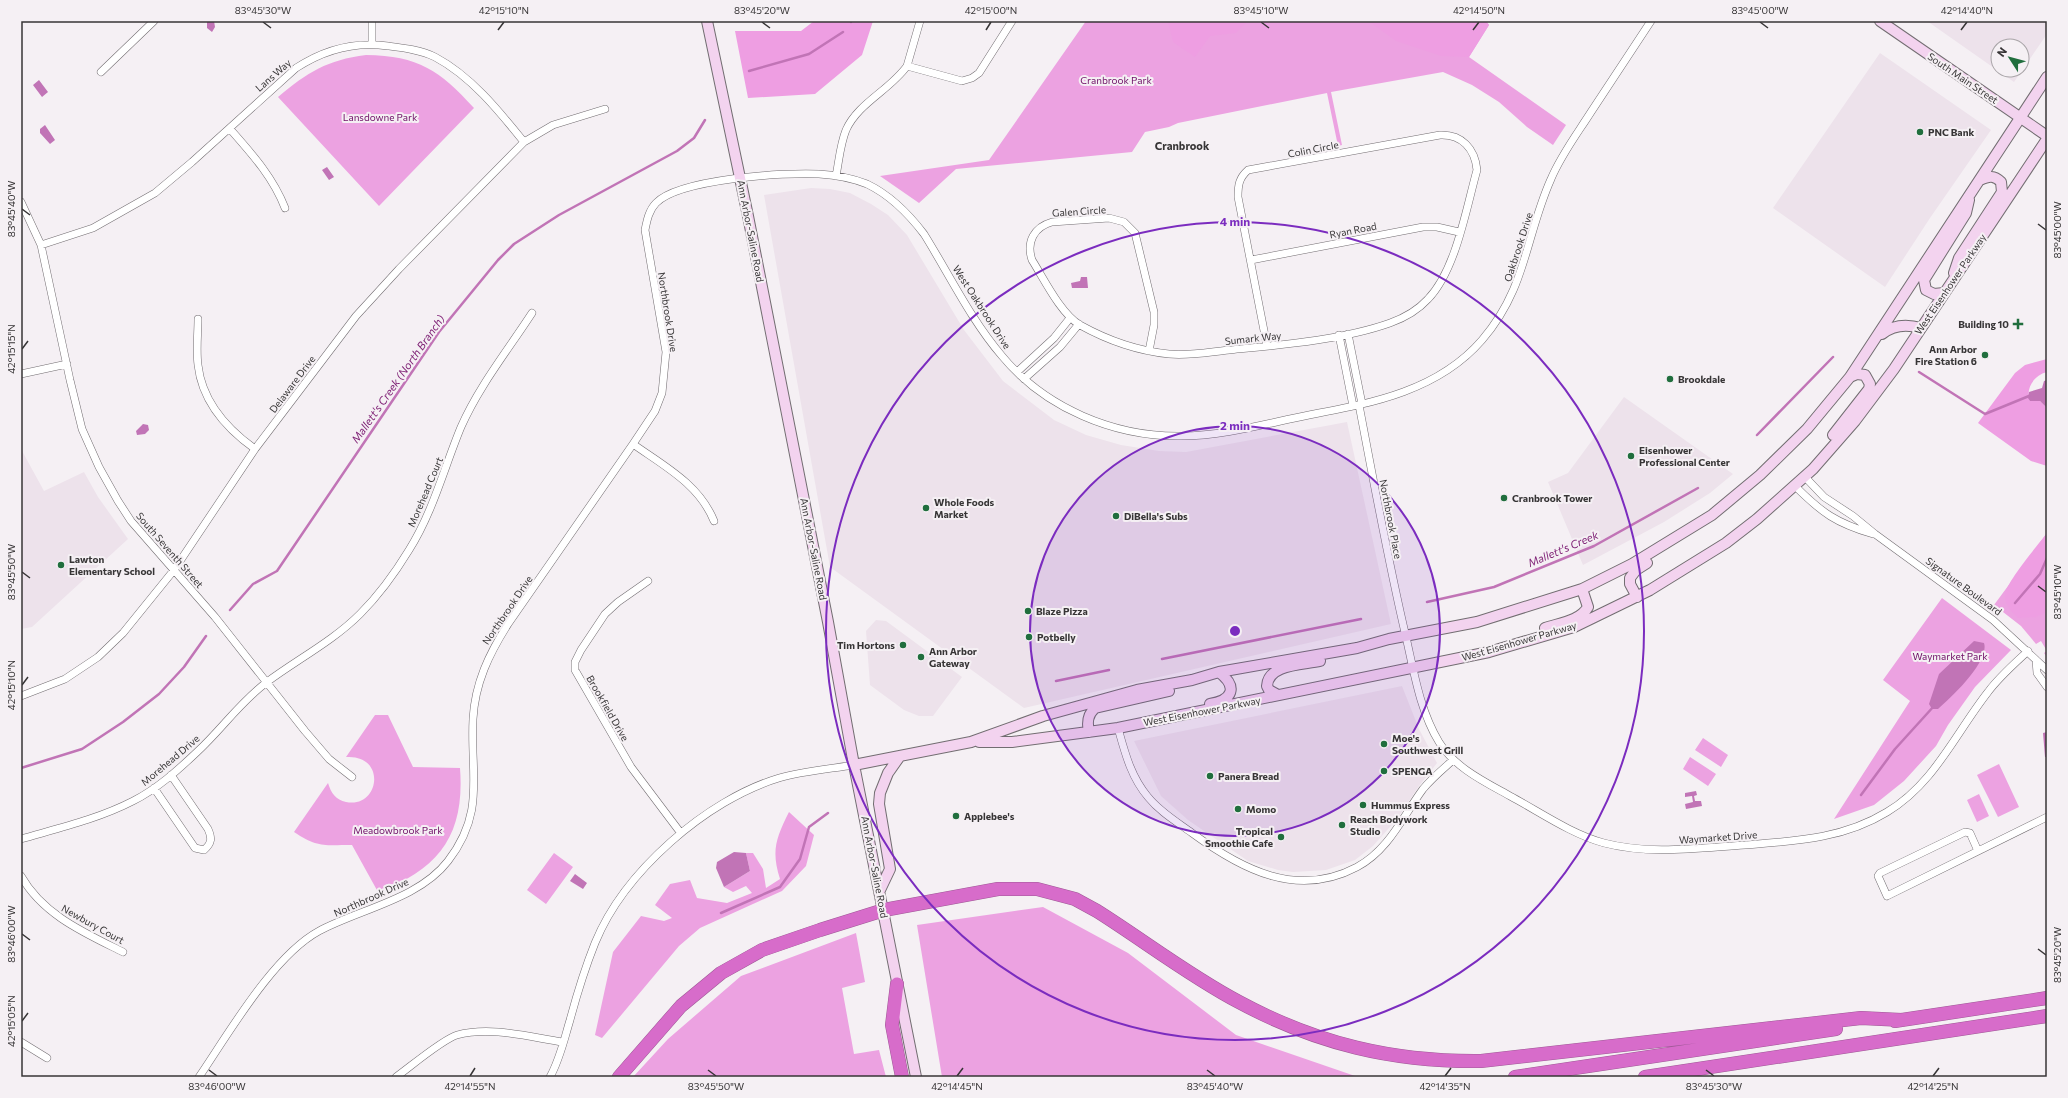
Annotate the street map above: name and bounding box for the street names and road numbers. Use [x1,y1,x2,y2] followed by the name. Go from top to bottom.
[1926,50,2000,106] street label: South Main Street
[253,56,293,94] street label: Lans Way
[1287,138,1339,160] street label: Colin Circle
[735,179,767,283] street label: Ann Arbor-Saline Road
[1052,203,1106,219] street label: Galen Circle
[1501,211,1535,283] street label: Oakbrook Drive
[1328,219,1378,240] street label: Ryan Road
[1912,231,1988,337] street label: West Eisenhower Parkway
[950,263,1014,351] street label: West Oakbrook Drive
[656,271,680,353] street label: Northbrook Drive
[1224,329,1282,347] street label: Sumark Way
[267,353,317,415] street label: Delaware Drive
[405,455,445,529] street label: Morehead Court
[1377,478,1405,560] street label: Northbrook Place
[798,497,830,601] street label: Ann Arbor-Saline Road
[134,510,206,590] street label: South Seventh Street
[1924,554,2005,618] street label: Signature Boulevard
[480,573,534,647] street label: Northbrook Drive
[1460,619,1578,663] street label: West Eisenhower Parkway
[584,673,632,743] street label: Brookfield Drive
[1142,694,1262,728] street label: West Eisenhower Parkway
[138,732,202,788] street label: Morehead Drive
[859,815,891,919] street label: Ann Arbor-Saline Road
[1678,828,1758,846] street label: Waymarket Drive
[332,875,410,919] street label: Northbrook Drive
[60,902,126,946] street label: Newbury Court

